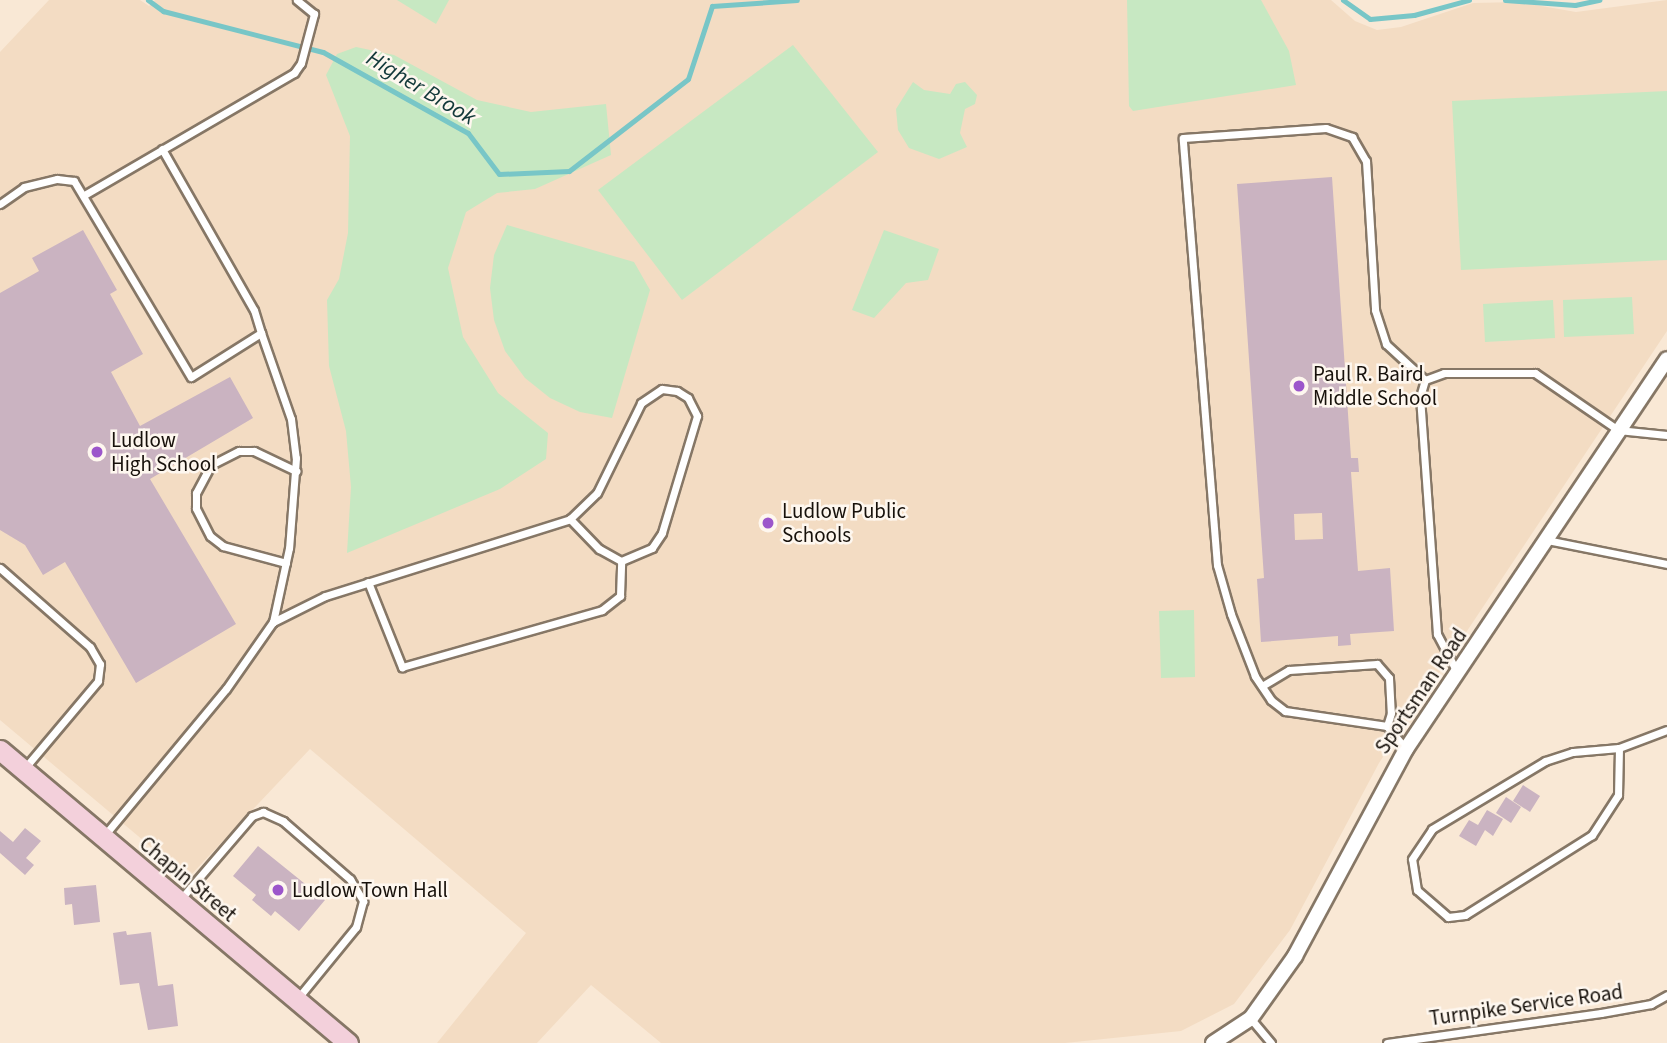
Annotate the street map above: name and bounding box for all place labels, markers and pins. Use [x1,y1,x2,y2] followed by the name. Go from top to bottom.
[1313,361,1437,411] place label: Paul R. Baird Middle School
[1291,378,1307,394] marker: Paul R. Baird Middle School
[111,427,216,477] place label: Ludlow High School
[89,444,105,460] marker: Ludlow High School
[782,498,906,548] place label: Ludlow Public Schools
[760,515,776,531] marker: Ludlow Public Schools
[292,877,448,903] place label: Ludlow Town Hall
[270,882,286,898] marker: Ludlow Town Hall

